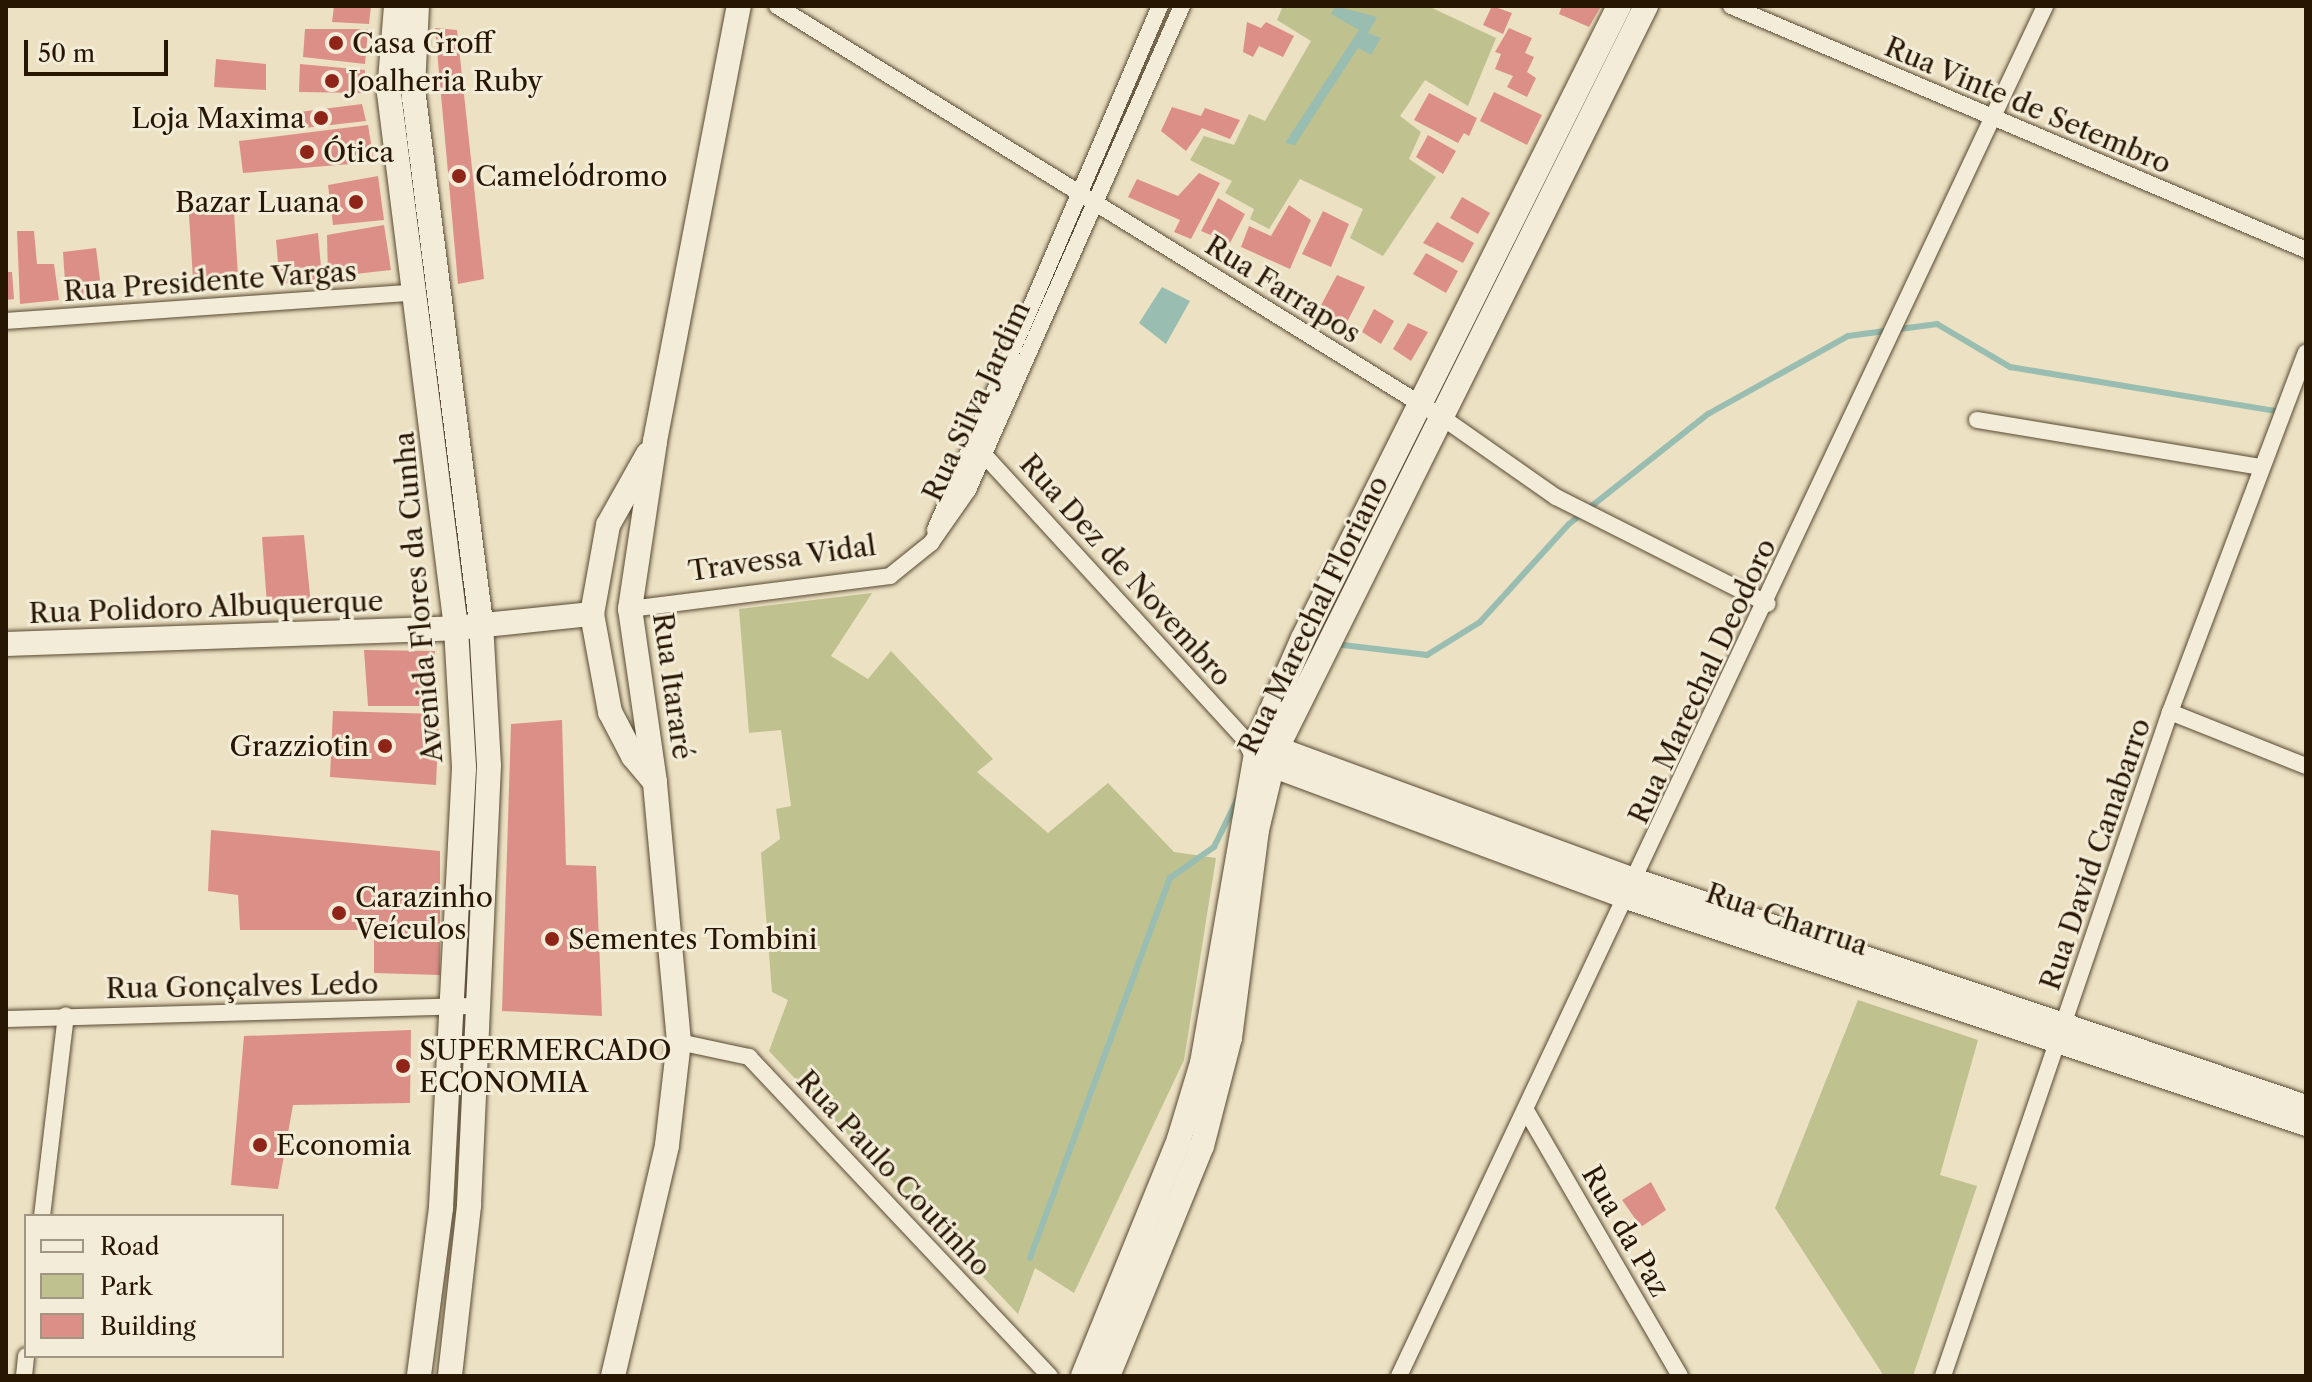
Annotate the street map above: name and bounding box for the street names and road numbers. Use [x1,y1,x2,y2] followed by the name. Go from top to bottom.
[1879,29,2177,181] street label: Rua Vinte de Setembro
[1199,228,1367,350] street label: Rua Farrapos
[62,254,358,308] street label: Rua Presidente Vargas
[915,295,1037,507] street label: Rua Silva Jardim
[387,430,449,764] street label: Avenida Flores da Cunha
[1013,447,1239,693] street label: Rua Dez de Novembro
[1231,470,1395,760] street label: Rua Marechal Floriano
[685,528,879,588] street label: Travessa Vidal
[1621,533,1783,829] street label: Rua Marechal Deodoro
[27,584,385,630] street label: Rua Polidoro Albuquerque
[646,610,700,762] street label: Rua Itararé
[2033,714,2157,994] street label: Rua David Canabarro
[1701,876,1873,962] street label: Rua Charrua
[105,967,379,1005] street label: Rua Gonçalves Ledo
[790,1063,998,1283] street label: Rua Paulo Coutinho
[1575,1159,1677,1303] street label: Rua da Paz

